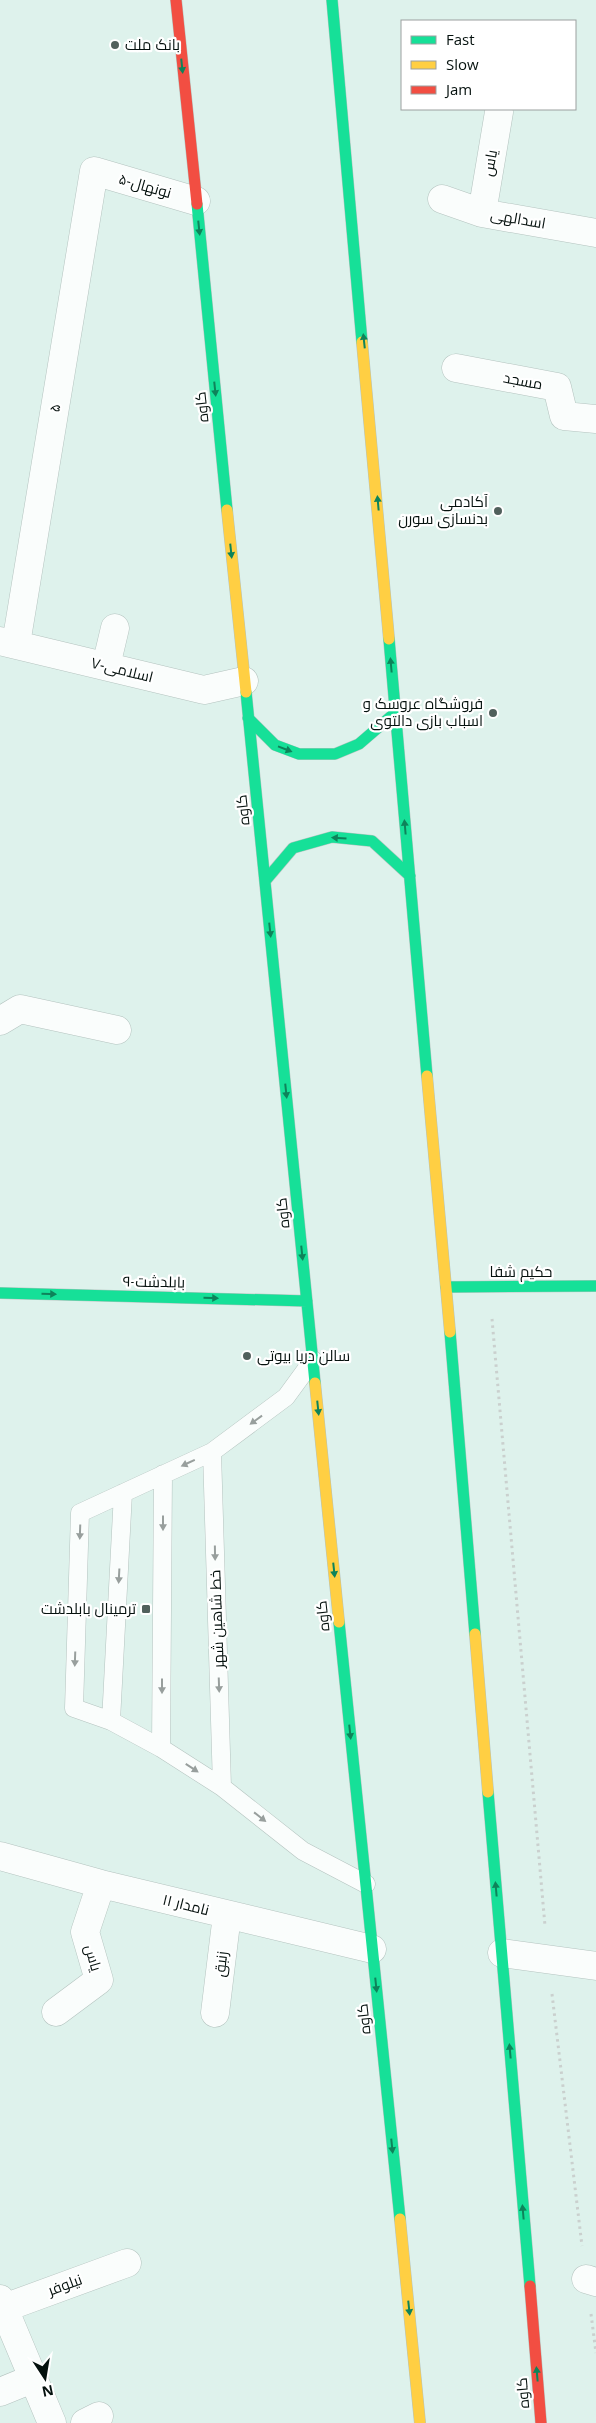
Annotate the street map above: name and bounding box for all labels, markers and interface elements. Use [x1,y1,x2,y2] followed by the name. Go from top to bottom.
[401,20,576,110] legend
[446,29,475,49] text: Fast
[125,34,180,54] place label: بانک ملت
[109,39,121,51] marker: بانک ملت
[446,54,479,74] text: Slow
[178,58,186,74] one-way arrow
[444,79,472,99] text: Jam
[477,148,502,178] street label: یاس
[116,168,174,203] street label: ۵-نونهال
[489,203,547,234] street label: اسدالهی
[195,220,203,236] one-way arrow
[360,333,368,349] one-way arrow
[502,366,545,394] street label: مسجد
[211,382,219,398] one-way arrow
[189,391,213,423] street label: کاوه
[43,402,65,413] street label: ۵
[398,491,488,529] place label: آکادمی بدنسازی سورن
[374,495,382,511] one-way arrow
[492,505,504,517] marker: آکادمی بدنسازی سورن
[227,543,235,559] one-way arrow
[89,652,156,687] street label: ۷-اسلامی
[387,657,395,673] one-way arrow
[363,693,483,731] place label: فروشگاه عروسک و اسباب بازی دالتوی
[487,707,499,719] marker: فروشگاه عروسک و اسباب بازی دالتوی
[278,745,293,753] one-way arrow
[230,794,254,826] street label: کاوه
[401,819,409,835] one-way arrow
[331,834,347,842] one-way arrow
[266,922,274,938] one-way arrow
[282,1084,290,1100] one-way arrow
[270,1197,294,1229] street label: کاوه
[298,1245,306,1261] one-way arrow
[490,1261,552,1282] street label: حکیم شفا
[123,1270,185,1292] street label: ۹-بابلدشت
[41,1290,57,1298] one-way arrow
[203,1294,219,1302] one-way arrow
[257,1345,350,1366] place label: سالن دریا بیوتی
[241,1350,253,1362] marker: سالن دریا بیوتی
[314,1400,322,1416] one-way arrow
[250,1414,263,1425] one-way arrow
[181,1459,195,1467] one-way arrow
[159,1515,167,1531] one-way arrow
[75,1524,83,1540] one-way arrow
[211,1545,219,1561] one-way arrow
[330,1562,338,1578] one-way arrow
[114,1569,122,1585] one-way arrow
[204,1569,229,1670] street label: خط شاهین شهر
[41,1598,136,1618] place label: ترمینال بابلدشت
[310,1600,334,1632] street label: کاوه
[140,1603,152,1615] marker: ترمینال بابلدشت
[71,1652,79,1668] one-way arrow
[158,1678,166,1694] one-way arrow
[215,1678,223,1694] one-way arrow
[346,1724,354,1740] one-way arrow
[185,1763,198,1772] one-way arrow
[253,1812,267,1822] one-way arrow
[492,1880,500,1896] one-way arrow
[161,1889,212,1919] street label: ۱۱ نامدار
[80,1942,107,1974] street label: یاس
[209,1950,232,1978] street label: زنبق
[372,1977,380,1993] one-way arrow
[351,2003,375,2035] street label: کاوه
[505,2042,513,2058] one-way arrow
[388,2139,396,2155] one-way arrow
[519,2204,527,2220] one-way arrow
[44,2269,85,2300] street label: نیلوفر
[405,2300,413,2316] one-way arrow
[20,2353,70,2403] north arrow
[533,2366,541,2382] one-way arrow
[511,2377,533,2409] street label: کاوه
[40,2381,55,2402] text: N

